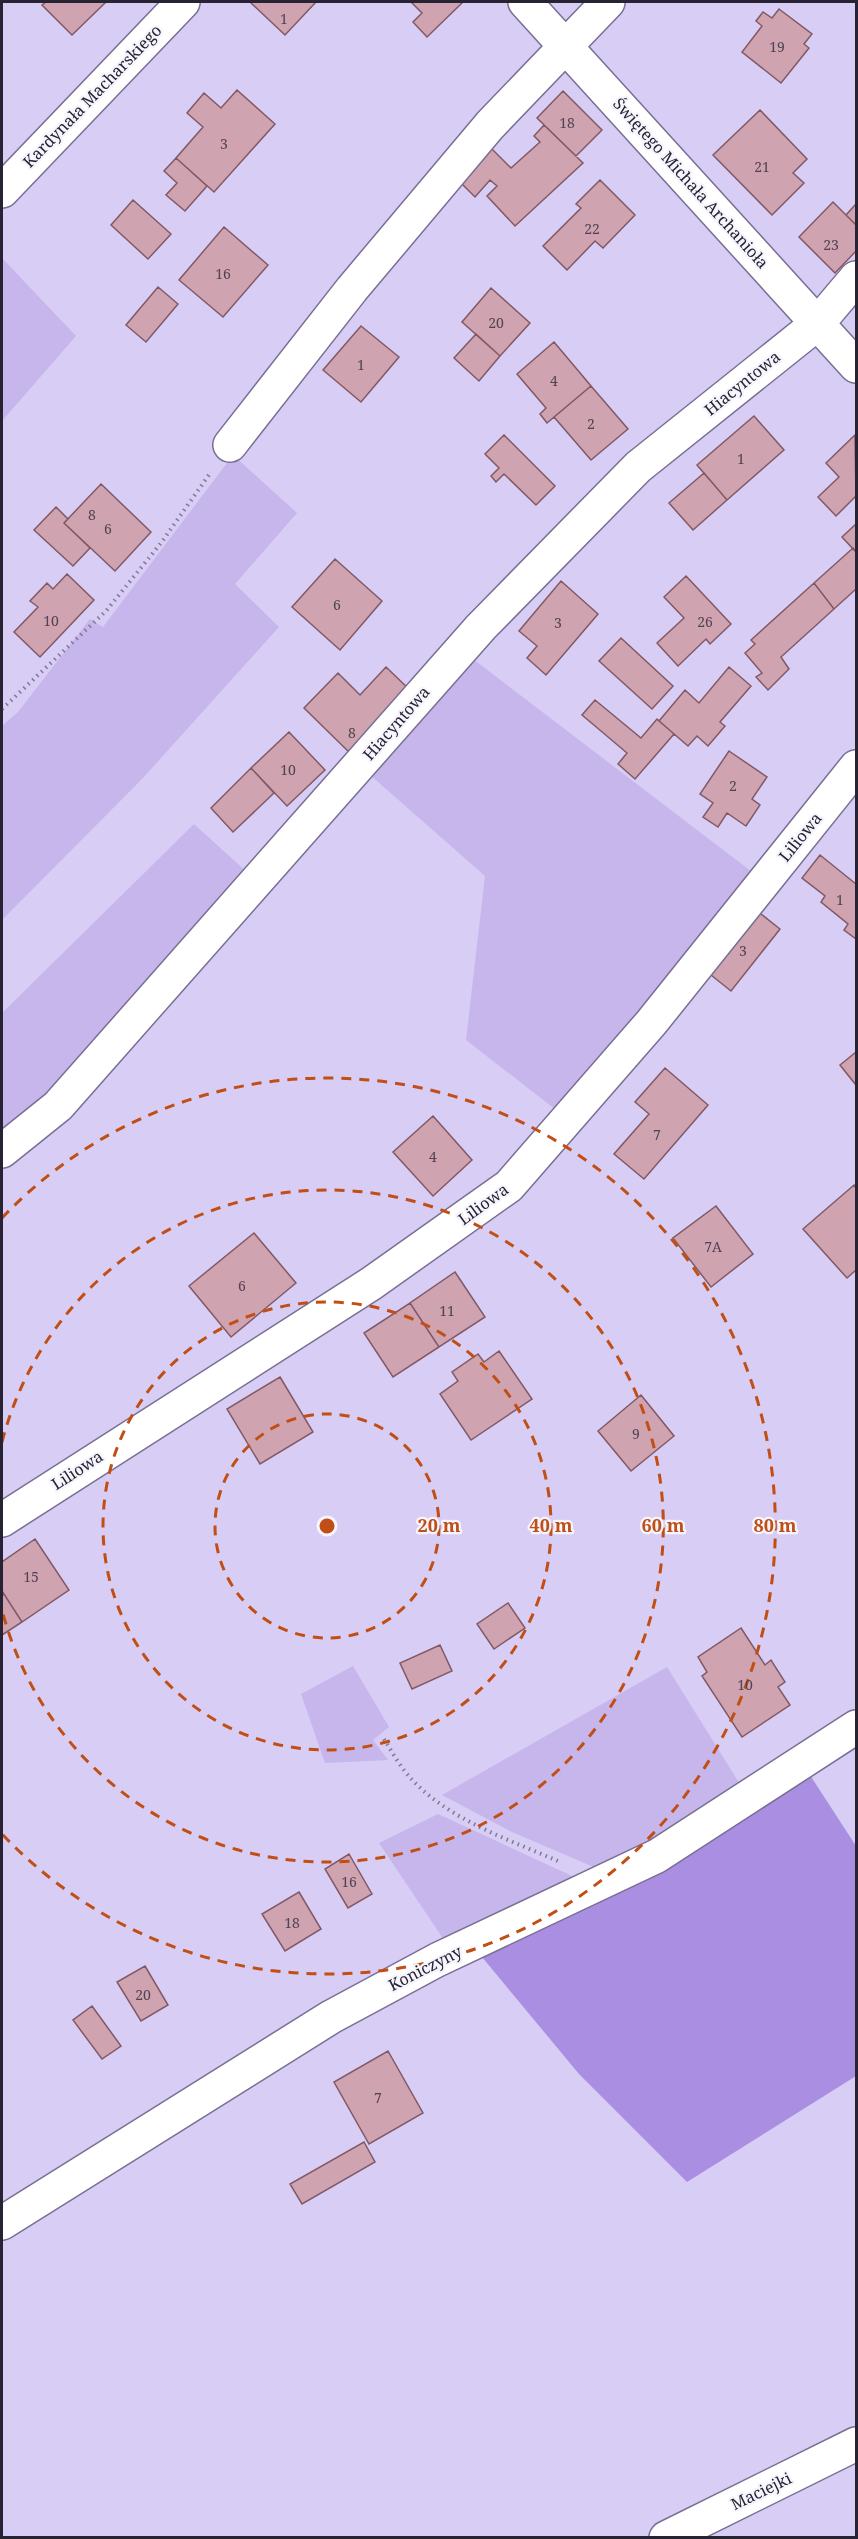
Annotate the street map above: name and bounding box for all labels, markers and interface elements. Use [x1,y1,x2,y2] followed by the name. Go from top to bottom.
[280,9,288,28] house number: 1
[18,20,166,172] street label: Kardynała Macharskiego
[769,37,785,56] house number: 19
[608,93,774,273] street label: Świętego Michała Archanioła
[559,113,575,132] house number: 18
[220,134,228,153] house number: 3
[754,157,770,176] house number: 21
[584,219,600,238] house number: 22
[823,235,839,254] house number: 23
[215,264,231,283] house number: 16
[488,313,504,332] house number: 20
[699,346,785,420] street label: Hiacyntowa
[357,355,365,374] house number: 1
[550,371,558,390] house number: 4
[587,414,595,433] house number: 2
[737,449,745,468] house number: 1
[88,505,96,524] house number: 8
[104,519,112,538] house number: 6
[333,595,341,614] house number: 6
[43,611,59,630] house number: 10
[697,612,713,631] house number: 26
[554,613,562,632] house number: 3
[358,681,434,765] street label: Hiacyntowa
[348,723,356,742] house number: 8
[280,760,296,779] house number: 10
[729,776,737,795] house number: 2
[773,808,827,866] street label: Liliowa
[836,890,844,909] house number: 1
[739,941,747,960] house number: 3
[653,1125,661,1144] house number: 7
[429,1147,437,1166] house number: 4
[453,1178,513,1230] street label: Liliowa
[704,1237,722,1256] house number: 7A
[238,1276,246,1295] house number: 6
[439,1301,455,1320] house number: 11
[632,1424,640,1443] house number: 9
[47,1445,107,1495] street label: Liliowa
[418,1513,461,1537] text: 20 m
[530,1513,573,1537] text: 40 m
[642,1513,685,1537] text: 60 m
[754,1513,797,1537] text: 80 m
[317,1516,337,1536] centre of rings
[23,1567,39,1586] house number: 15
[737,1675,753,1694] house number: 10
[341,1872,357,1891] house number: 16
[284,1913,300,1932] house number: 18
[385,1940,466,1996] street label: Koniczyny
[135,1985,151,2004] house number: 20
[374,2088,382,2107] house number: 7
[727,2467,795,2515] street label: Maciejki

